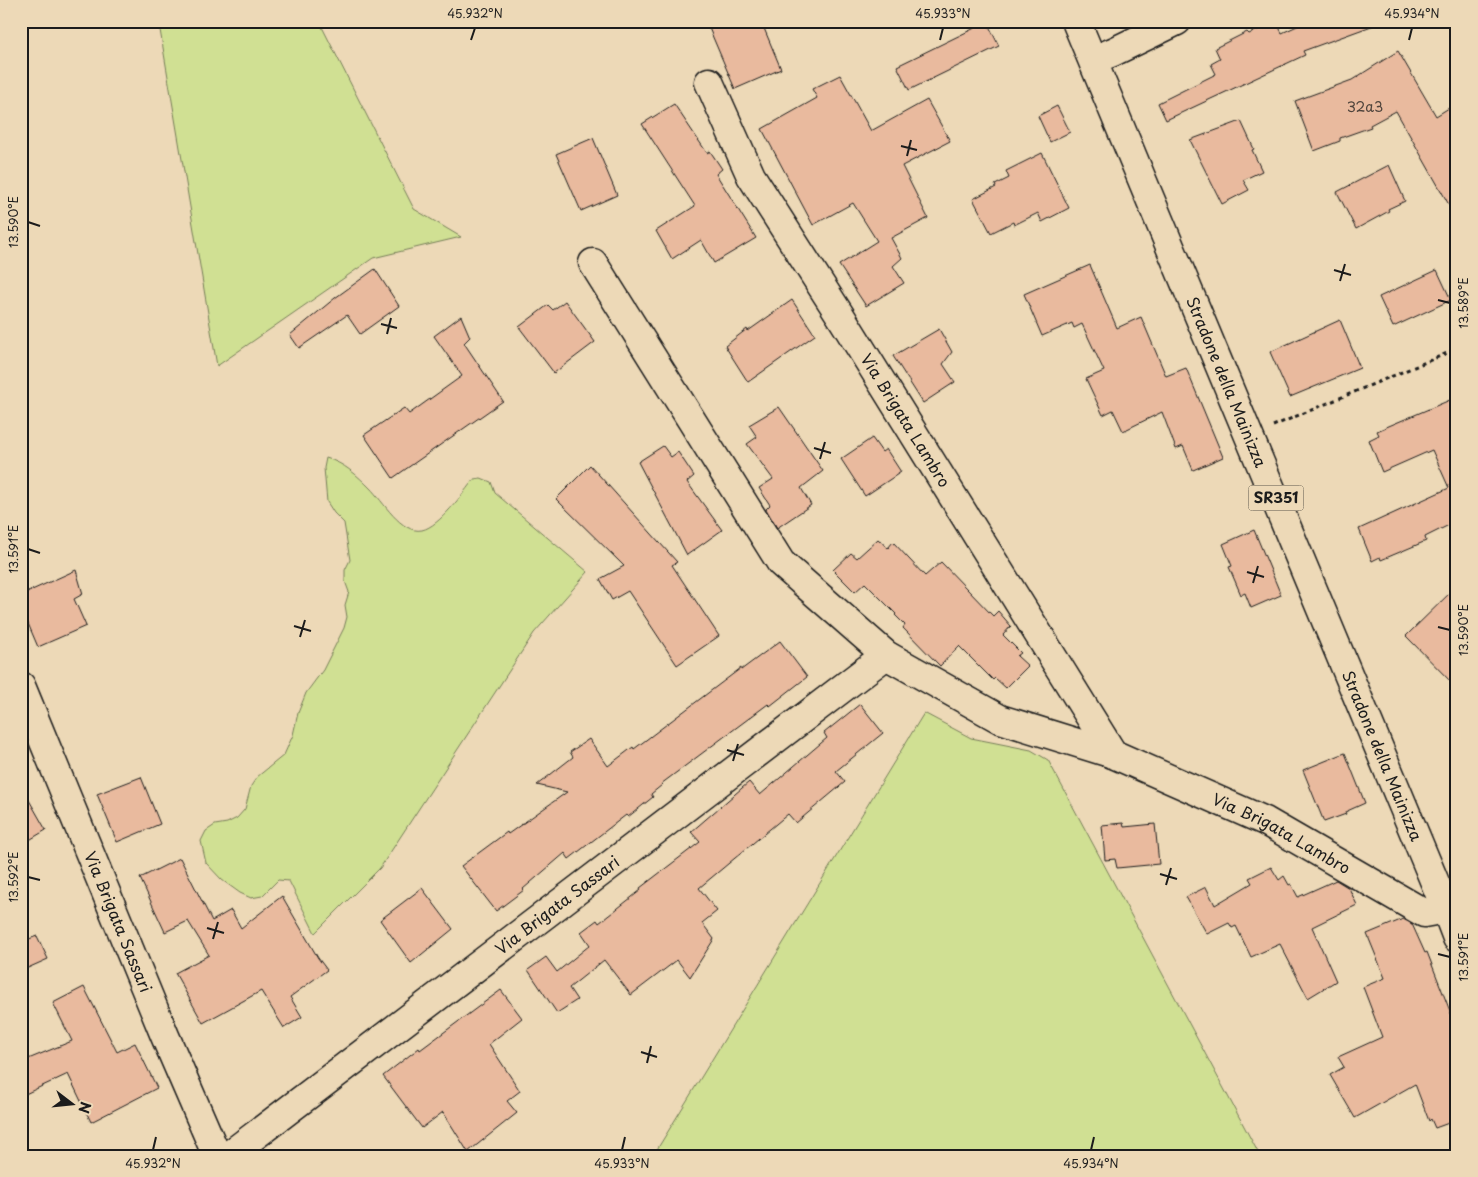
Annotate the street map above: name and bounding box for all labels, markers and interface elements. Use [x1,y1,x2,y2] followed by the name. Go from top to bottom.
[447,4,503,22] text: 45.932°N
[915,4,971,22] text: 45.933°N
[1384,4,1440,22] text: 45.934°N
[1347,96,1383,117] house number: 32a3
[4,196,22,248] text: 13.590°E
[1454,277,1472,329] text: 13.589°E
[1181,293,1274,471] street label: Stradone della Mainizza
[856,348,957,492] street label: Via Brigata Lambro
[1248,486,1304,510] road number: SR351
[4,525,22,573] text: 13.591°E
[1454,604,1472,656] text: 13.590°E
[1337,666,1429,844] street label: Stradone della Mainizza
[1209,786,1356,879] street label: Via Brigata Lambro
[79,847,159,996] street label: Via Brigata Sassari
[490,849,624,960] street label: Via Brigata Sassari
[4,851,22,903] text: 13.592°E
[1454,933,1472,981] text: 13.591°E
[48,1080,98,1130] north arrow
[73,1099,97,1116] text: N
[125,1154,181,1172] text: 45.932°N
[594,1154,650,1172] text: 45.933°N
[1063,1154,1119,1172] text: 45.934°N

